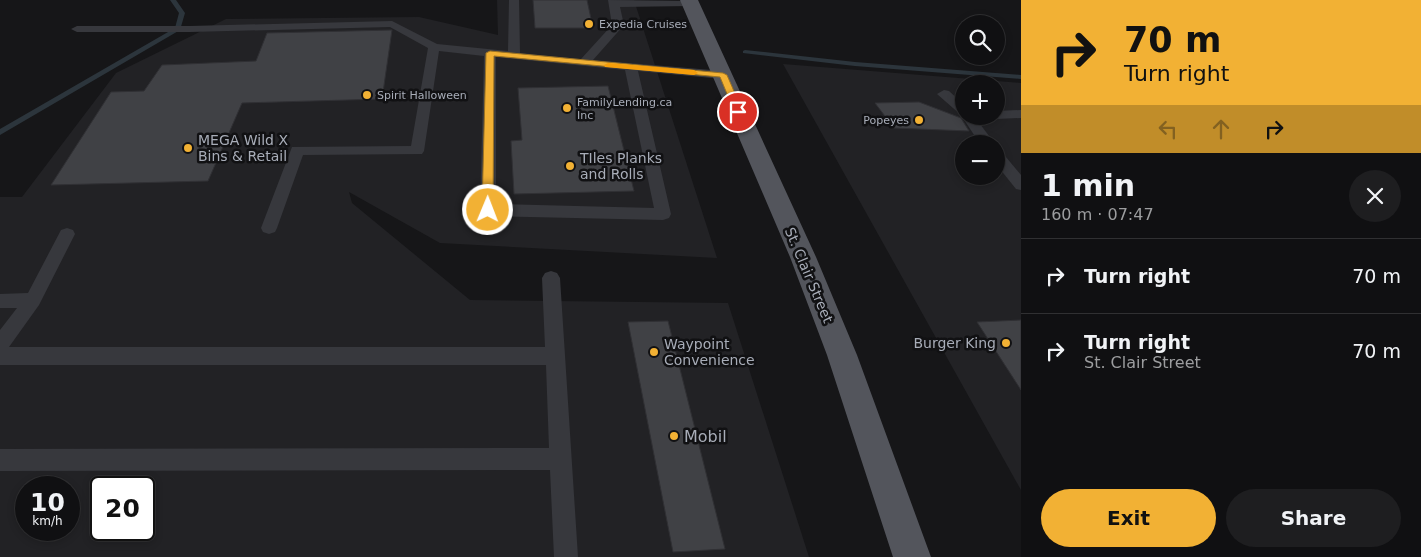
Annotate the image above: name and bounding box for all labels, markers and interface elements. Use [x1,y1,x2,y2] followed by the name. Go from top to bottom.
[955,15,1005,185] map controls
[955,15,1005,65] button: search
[583,18,595,30] marker: Expedia Cruises
[599,18,687,31] place label: Expedia Cruises
[1041,20,1106,85] icon: right
[1124,20,1221,60] text: 70 m
[1124,61,1229,86] text: Turn right
[955,75,1005,125] button: +
[361,89,373,101] marker: Spirit Halloween
[377,89,467,102] place label: Spirit Halloween
[717,91,759,133] pin
[577,96,672,122] place label: FamilyLending.ca Inc
[724,98,752,126] icon: arrive
[561,102,573,114] marker: FamilyLending.ca Inc
[863,114,909,127] place label: Popeyes
[913,114,925,126] marker: Popeyes
[1154,115,1182,143] icon: left
[1207,115,1235,143] icon: ahead
[1260,115,1288,143] icon: right
[198,132,288,164] place label: MEGA Wild X Bins & Retail
[955,135,1005,185] button: −
[182,142,194,154] marker: MEGA Wild X Bins & Retail
[579,150,662,182] place label: TIles Planks and Rolls
[564,160,576,172] marker: TIles Planks and Rolls
[1041,168,1135,203] text: 1 min
[1349,170,1401,222] button: close
[461,183,513,235] position arrow
[1041,205,1154,224] text: 160 m · 07:47
[782,225,837,326] street label: St. Clair Street
[1041,262,1069,290] icon: right
[1084,265,1190,287] text: Turn right
[1352,265,1401,287] text: 70 m
[1084,331,1190,353] text: Turn right
[913,335,996,351] place label: Burger King
[664,336,755,368] place label: Waypoint Convenience
[1000,337,1012,349] marker: Burger King
[1041,337,1069,365] icon: right
[1352,340,1401,362] text: 70 m
[648,346,660,358] marker: Waypoint Convenience
[1084,353,1201,372] text: St. Clair Street
[684,427,727,446] place label: Mobil
[668,430,680,442] marker: Mobil
[90,476,155,541] speed limit sign: 20
[30,488,65,517] text: 10
[1041,489,1216,547] button: Exit
[1226,489,1401,547] button: Share
[32,514,63,528] text: km/h

